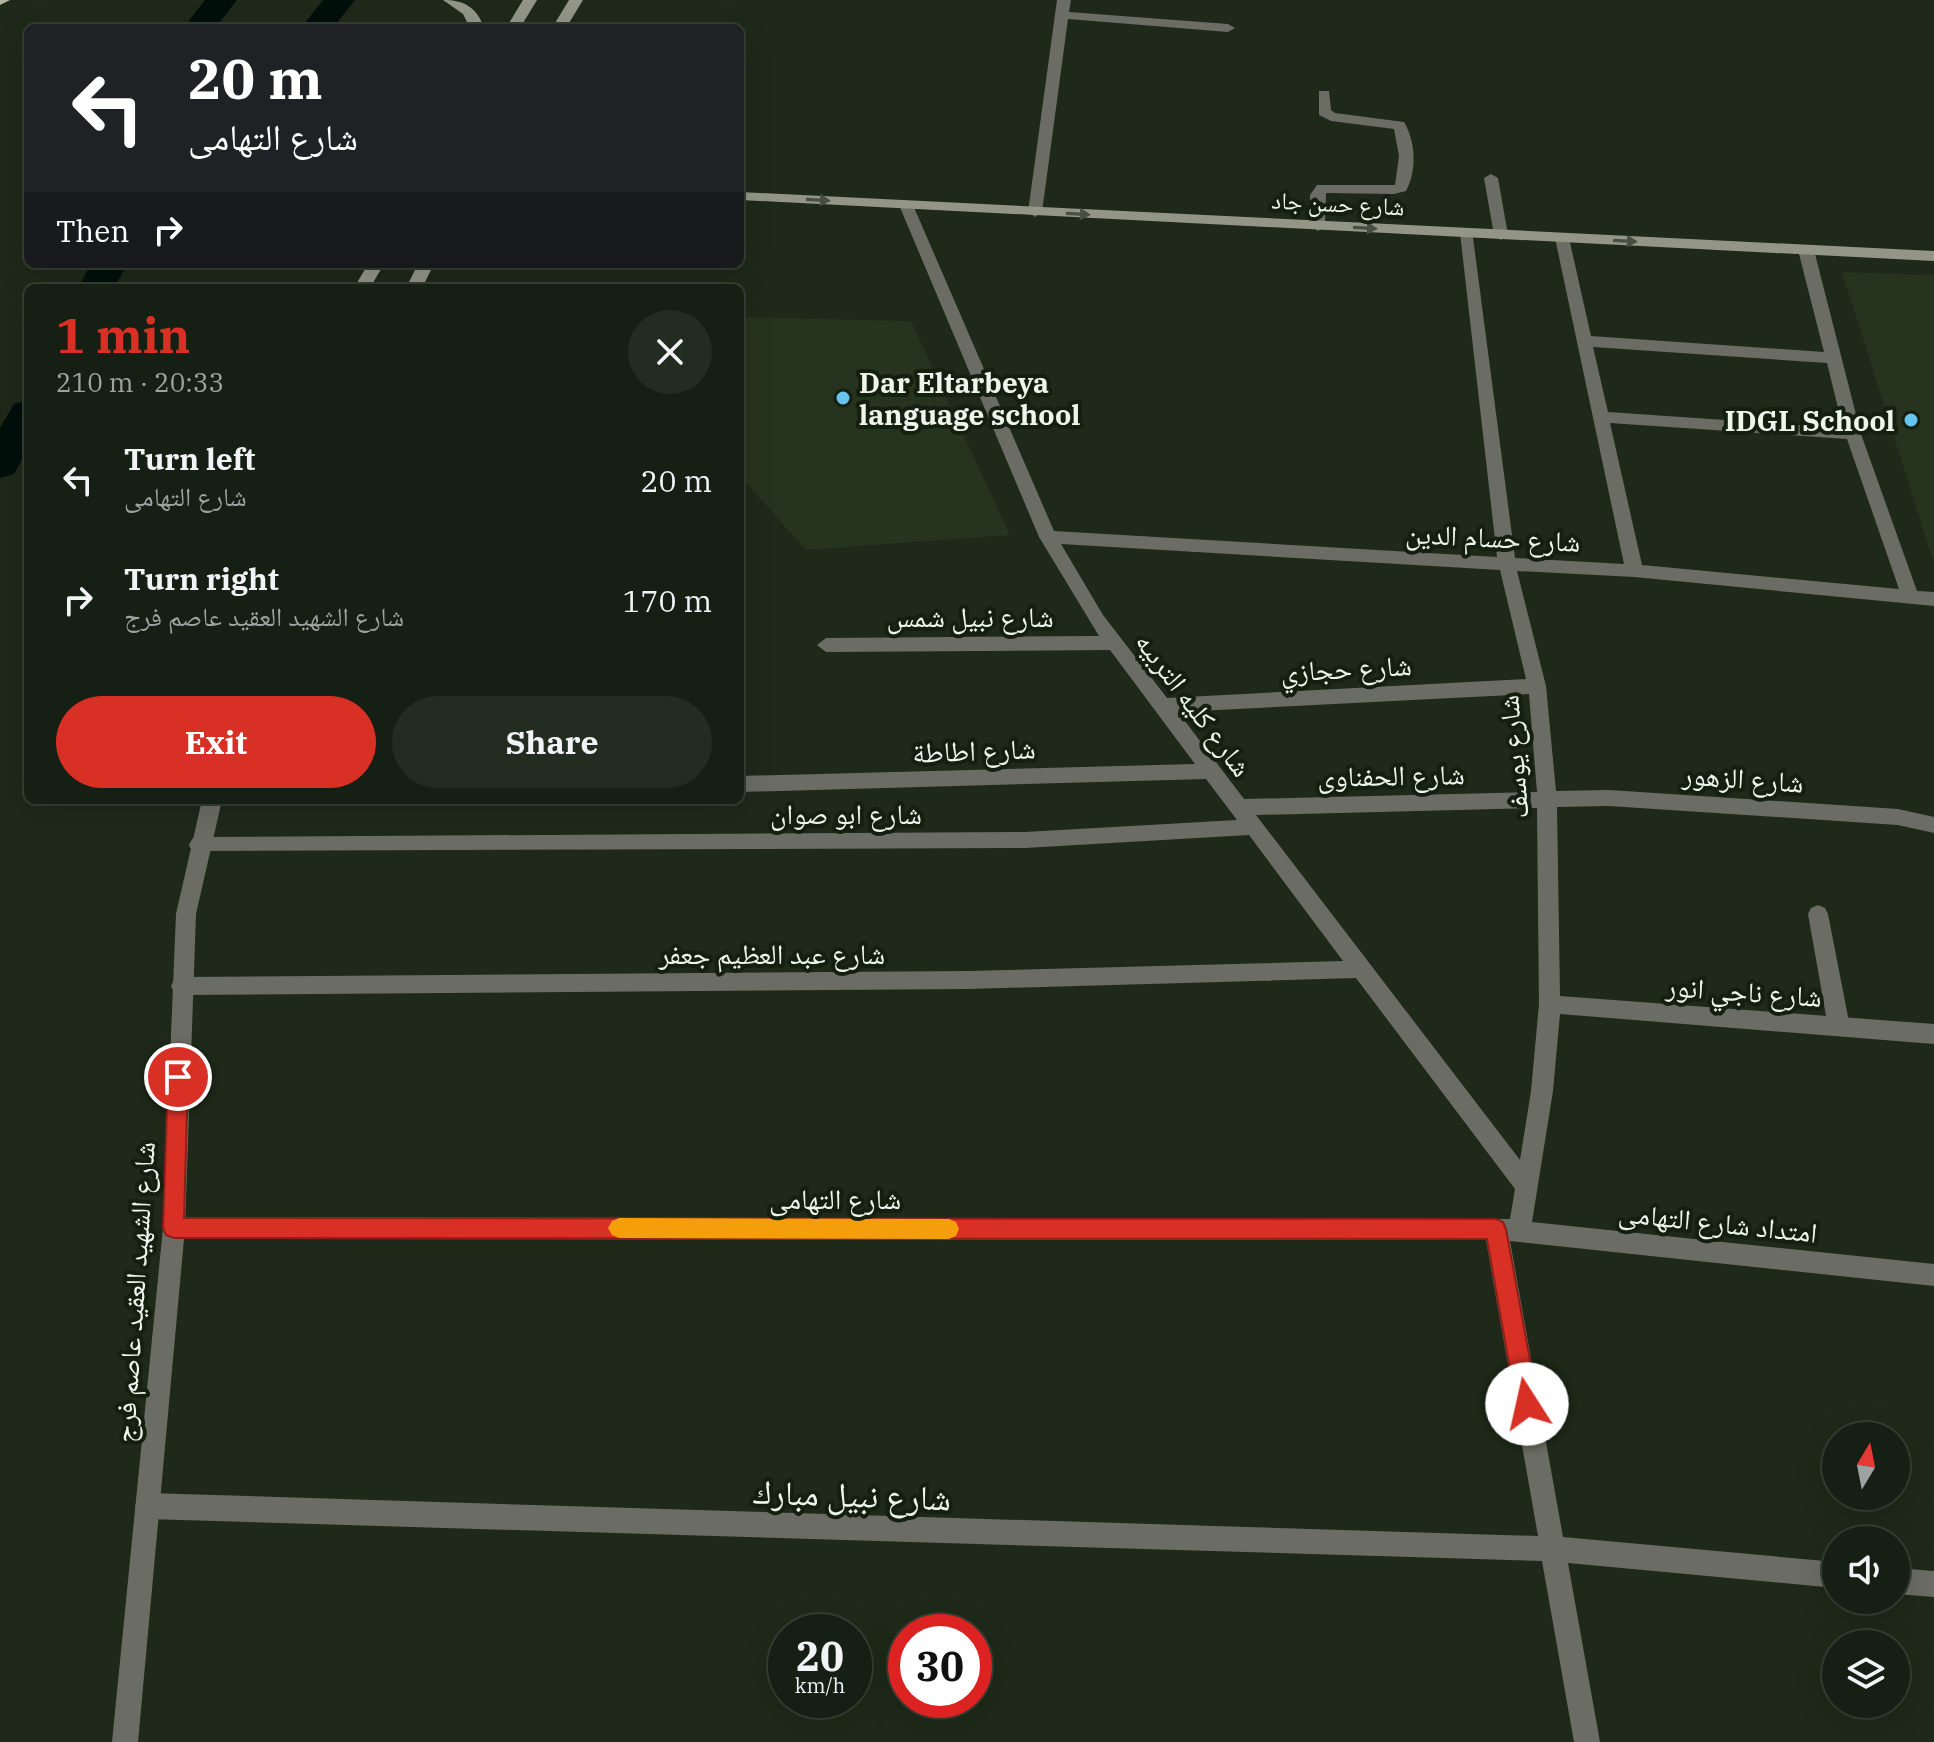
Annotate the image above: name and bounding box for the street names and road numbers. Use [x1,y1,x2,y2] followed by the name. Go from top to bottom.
[1271,184,1405,222] street label: شارع حسن جاد
[1404,514,1581,561] street label: شارع حسام الدين
[886,598,1054,635] street label: شارع نبيل شمس
[1128,624,1260,784] street label: شارع كليه التربيه
[1279,646,1413,695] street label: شارع حجازي
[1489,694,1537,820] street label: شارع يوسف
[912,729,1036,771] street label: شارع اطاطة
[1317,755,1465,795] street label: شارع الحفناوى
[1680,755,1805,801] street label: شارع الزهور
[770,795,922,832] street label: شارع ابو صوان
[658,935,885,973] street label: شارع عبد العظيم جعفر
[1663,967,1823,1020] street label: شارع ناجي انور
[105,1140,164,1444] street label: شارع الشهيد العقيد عاصم فرج
[769,1180,901,1217] street label: شارع التهامى
[1617,1193,1819,1251] street label: امتداد شارع التهامى
[752,1469,952,1520] street label: شارع نبيل مبارك

